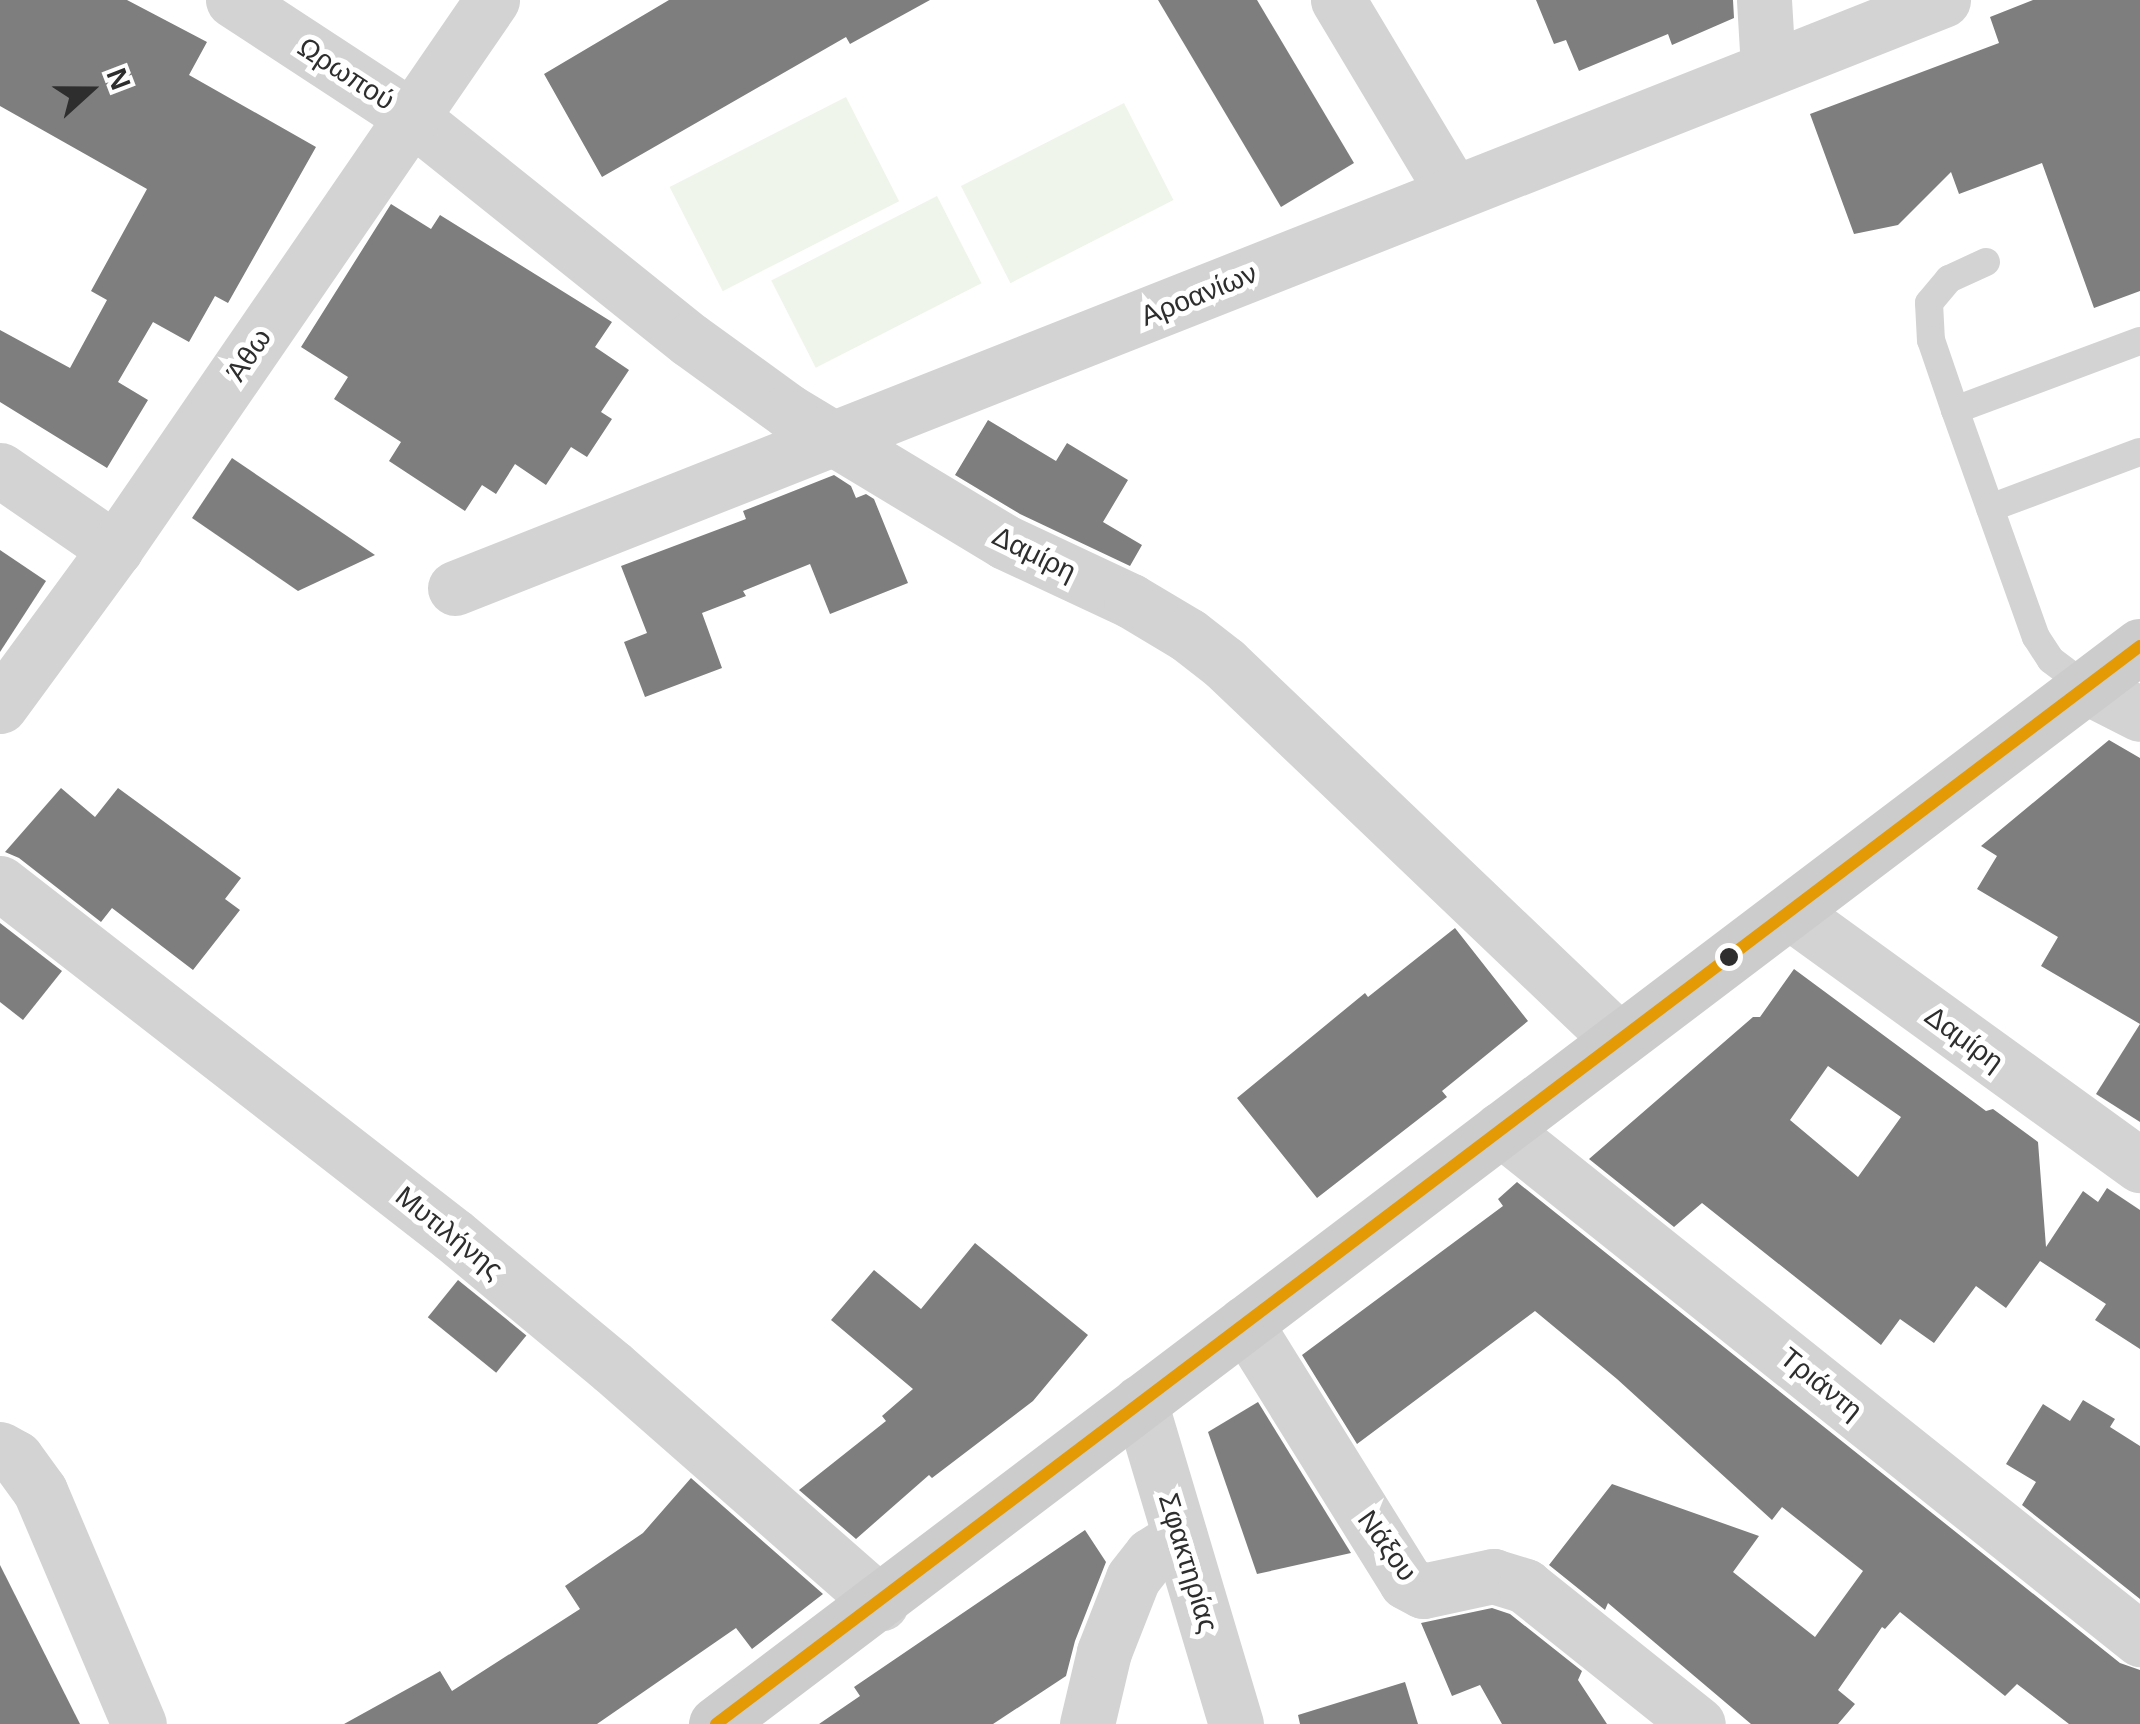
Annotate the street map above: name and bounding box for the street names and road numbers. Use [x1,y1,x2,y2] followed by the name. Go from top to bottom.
[292,30,400,118] street label: Ωρωπού
[1136,256,1262,334] street label: Αροανίων
[219,322,279,388] street label: Άθω
[987,519,1081,589] street label: Δαμίρη
[1918,999,2010,1079] street label: Δαμίρη
[388,1179,510,1287] street label: Μυτιλήνης
[1773,1341,1869,1427] street label: Τριάντη
[1151,1489,1225,1637] street label: Σφακτηρίας
[1350,1504,1424,1588] street label: Νάξου

